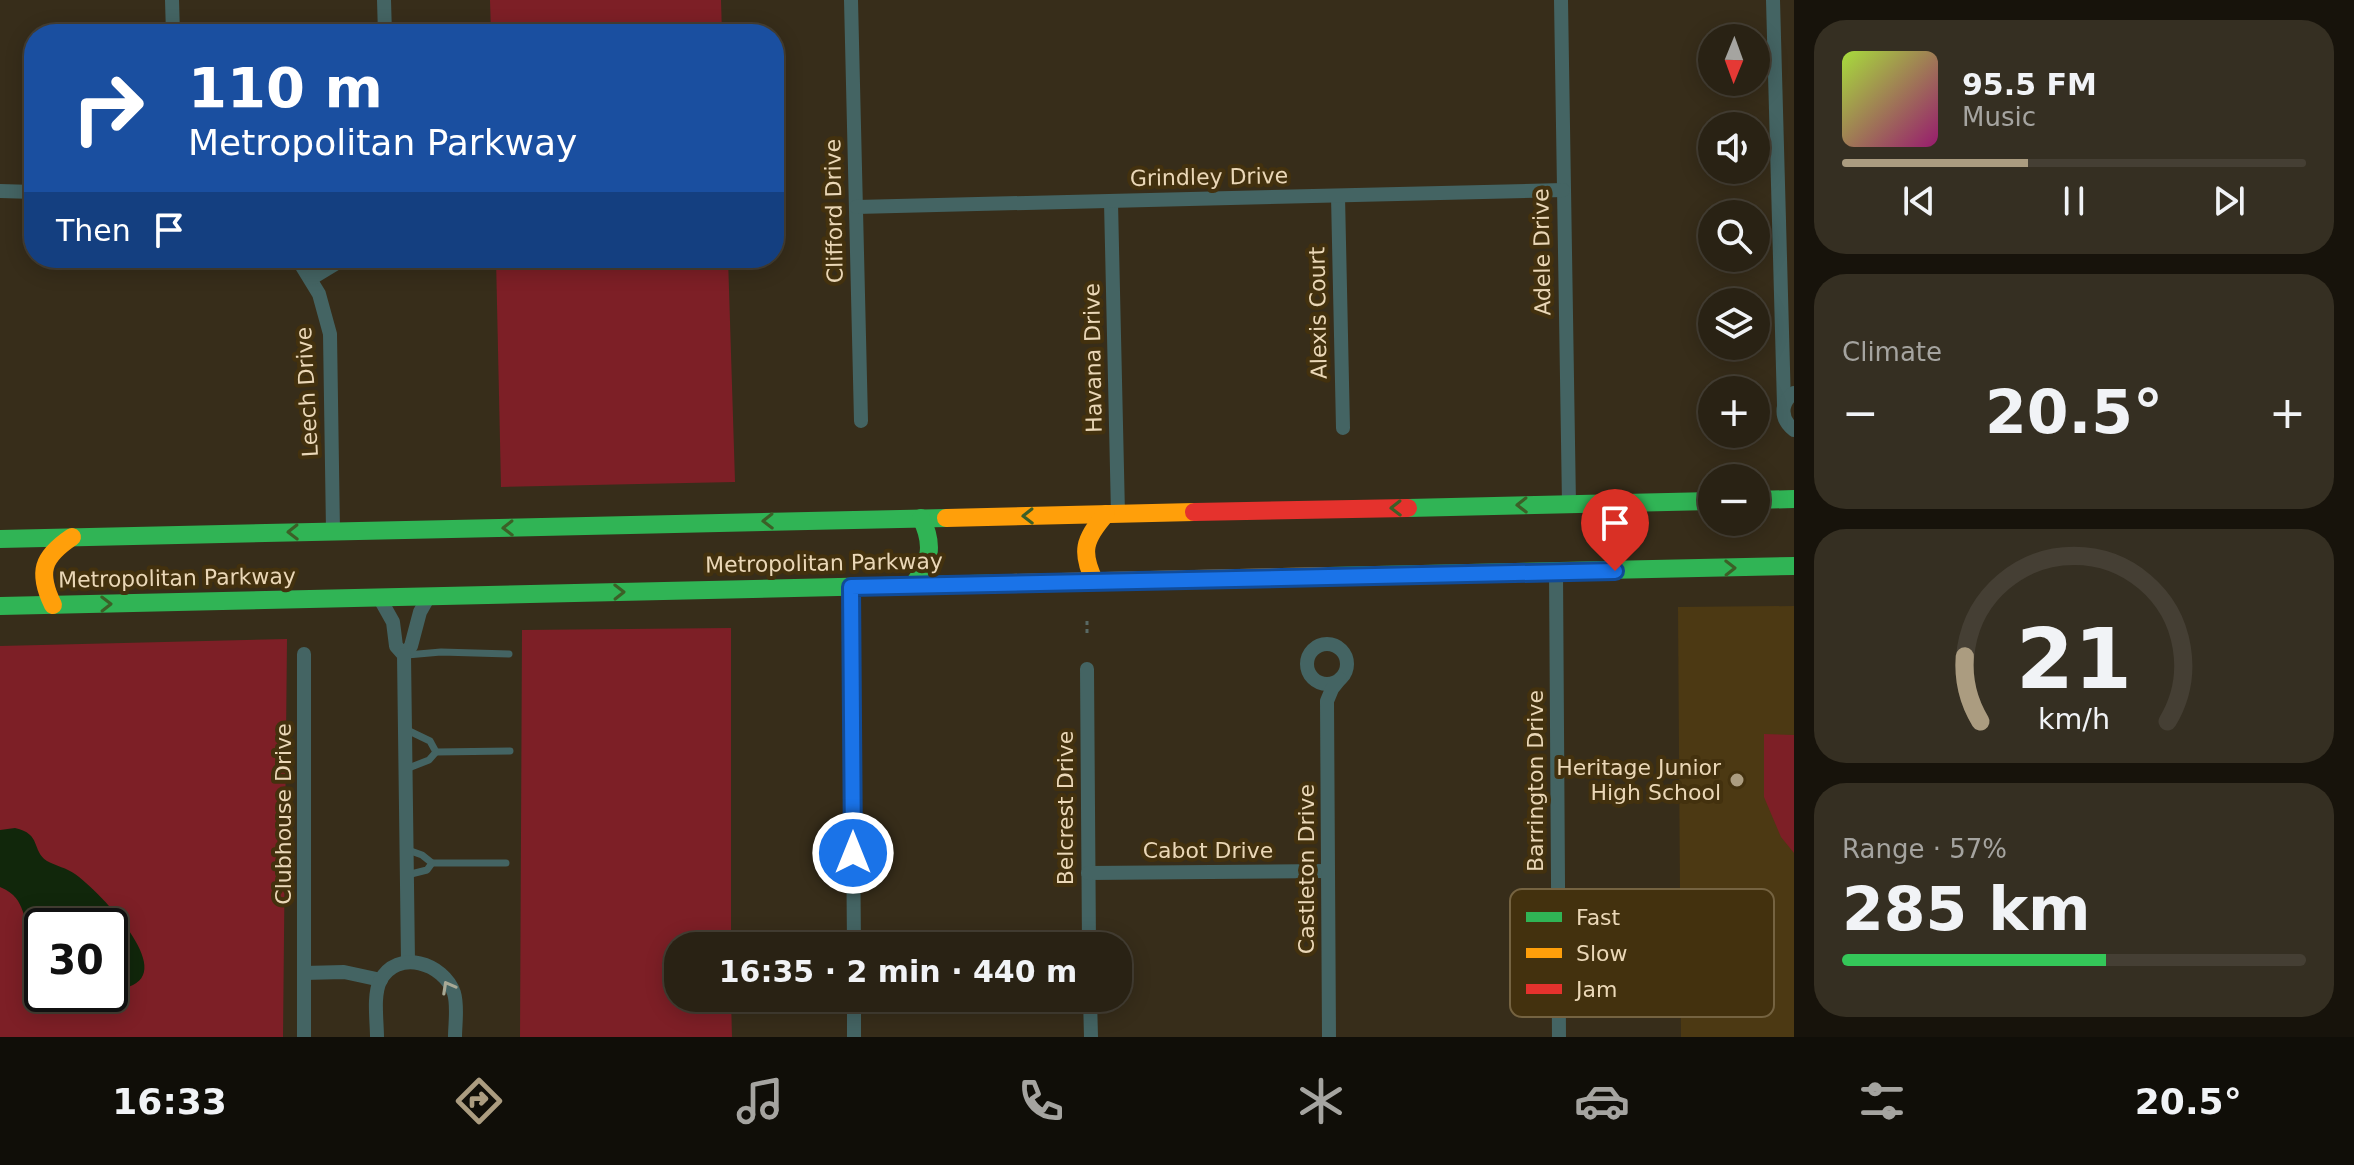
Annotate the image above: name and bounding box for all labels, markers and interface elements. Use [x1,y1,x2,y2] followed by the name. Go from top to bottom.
[1698,24,1770,96] north arrow
[1698,24,1770,536] map controls
[188,55,383,120] text: 110 m
[56,56,160,160] icon: right
[1962,67,2097,102] text: 95.5 FM
[1962,102,2036,132] text: Music
[1698,112,1770,184] button: sound
[188,122,577,163] text: Metropolitan Parkway
[820,139,848,283] street label: Clifford Drive
[1130,163,1288,191] street label: Grindley Drive
[1897,179,1941,223] icon: previous
[2052,179,2096,223] icon: pause
[2207,179,2251,223] icon: next
[1528,188,1556,316] street label: Adele Drive
[1698,200,1770,272] button: search
[147,208,191,252] icon: arrive
[56,213,131,248] text: Then
[1304,246,1332,379] street label: Alexis Court
[1079,283,1107,433] street label: Havana Drive
[1698,288,1770,360] button: layers
[291,326,323,458] street label: Leech Drive
[1842,337,1942,367] text: Climate
[1698,376,1770,448] button: +
[1985,377,2163,447] text: 20.5°
[1842,387,1879,438] text: −
[2269,387,2306,438] text: +
[1698,464,1770,536] button: −
[1581,489,1649,571] pin
[1515,496,1528,514] one-way arrow
[1389,499,1402,516] one-way arrow
[1593,501,1637,545] icon: arrive
[1021,507,1034,525] one-way arrow
[761,512,774,530] one-way arrow
[501,519,514,536] one-way arrow
[286,523,299,540] one-way arrow
[705,548,943,578] street label: Metropolitan Parkway
[1724,559,1737,577] one-way arrow
[58,563,296,593] street label: Metropolitan Parkway
[613,583,626,601] one-way arrow
[100,595,113,613] one-way arrow
[2016,610,2132,707] text: 21
[1523,690,1548,872] street label: Barrington Drive
[2038,702,2110,736] text: km/h
[271,723,296,905] street label: Clubhouse Drive
[1053,731,1078,885] street label: Belcrest Drive
[1556,755,1722,805] place label: Heritage Junior High School
[1728,771,1746,789] marker: Heritage Junior High School
[1294,784,1319,954] street label: Castleton Drive
[811,811,895,895] position arrow
[1842,834,2007,864] text: Range · 57%
[1143,838,1273,863] street label: Cabot Drive
[1842,874,2091,944] text: 285 km
[1510,889,1774,1017] legend
[1576,905,1621,930] text: Fast
[24,908,128,1012] speed limit sign: 30
[1576,941,1628,966] text: Slow
[719,954,1077,989] text: 16:35 · 2 min · 440 m
[1574,977,1617,1002] text: Jam
[443,981,458,995] one-way arrow
[451,1073,507,1129] icon: directions
[732,1073,788,1129] icon: music
[1013,1073,1069,1129] icon: phone
[1293,1073,1349,1129] icon: climate
[1574,1073,1630,1129] icon: car
[1854,1073,1910,1129] icon: filters
[112,1081,227,1122] text: 16:33
[2135,1081,2242,1122] text: 20.5°

